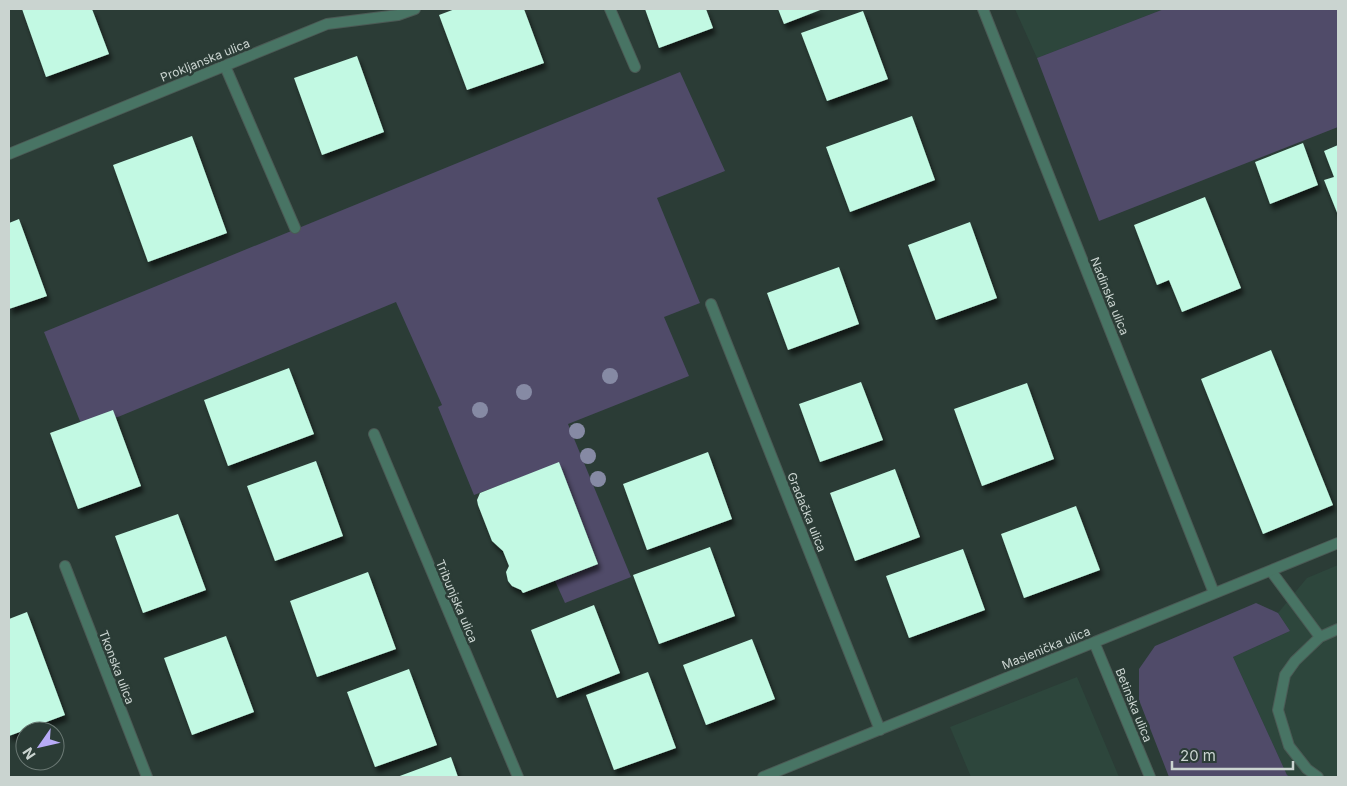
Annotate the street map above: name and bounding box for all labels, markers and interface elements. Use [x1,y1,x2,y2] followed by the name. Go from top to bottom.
[158,35,252,85] street label: Prokljanska ulica
[1088,255,1132,337] street label: Nadinska ulica
[784,470,830,554] street label: Gradačka ulica
[433,557,481,645] street label: Tribunjska ulica
[1000,623,1092,673] street label: Maslenička ulica
[96,628,138,706] street label: Tkonska ulica
[1112,666,1156,744] street label: Betinska ulica
[15,721,65,771] north arrow
[1172,738,1293,770] scale bar
[19,744,39,763] text: N
[1180,746,1216,765] text: 20 m

